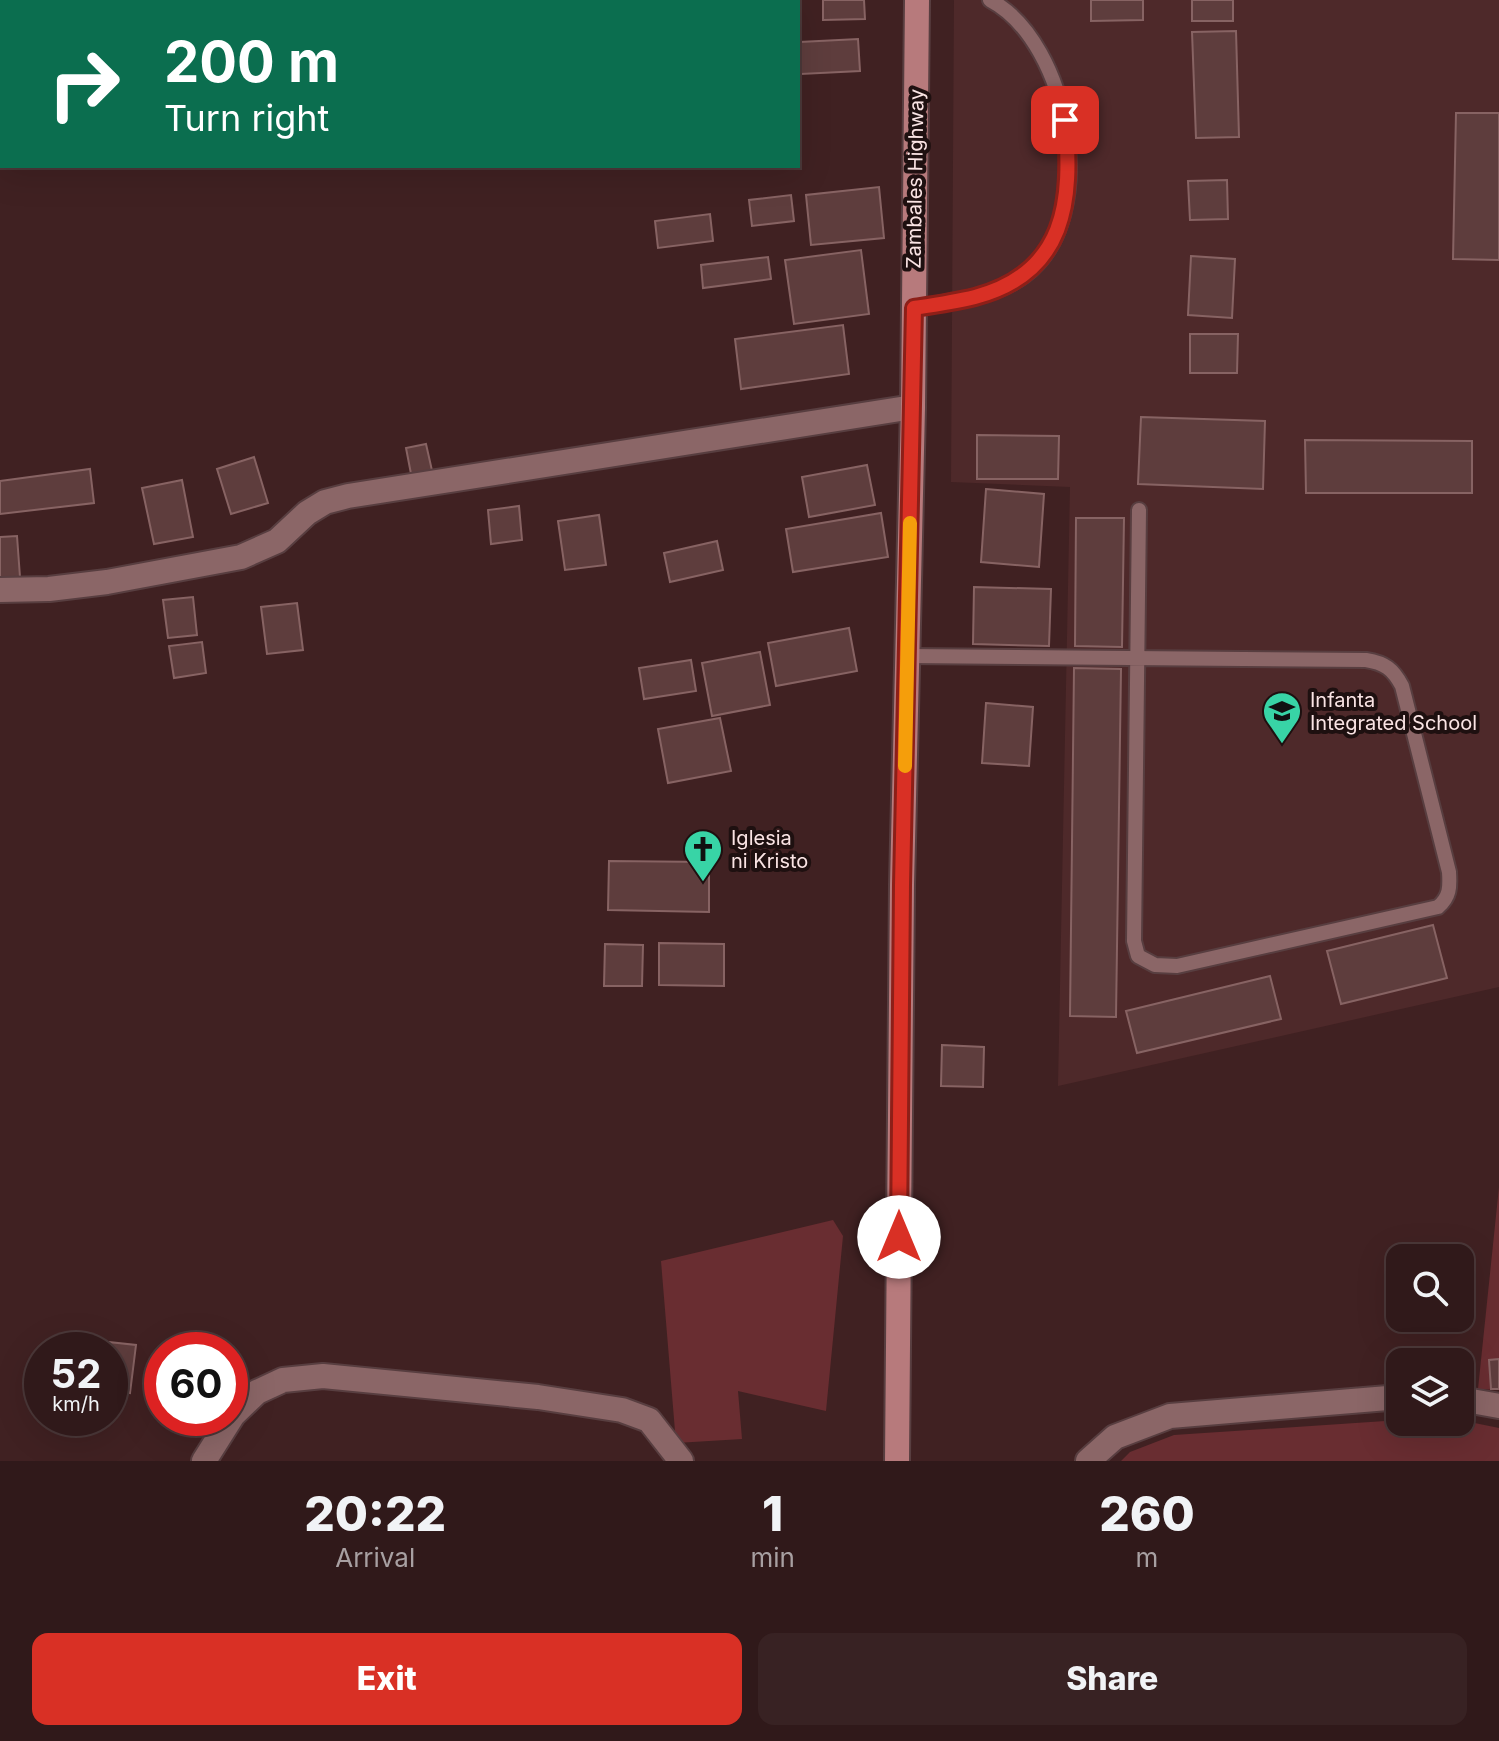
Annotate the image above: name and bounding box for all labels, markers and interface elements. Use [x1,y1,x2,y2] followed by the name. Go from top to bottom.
[164,28,339,96] text: 200 m
[32,32,136,136] icon: right
[1031,86,1099,154] pin
[901,89,929,269] street label: Zambales Highway
[164,96,329,140] text: Turn right
[1043,98,1087,142] icon: arrive
[1310,688,1477,735] place label: Infanta Integrated School
[1261,690,1303,745] school or university icon: Infanta Integrated School
[731,826,808,873] place label: Iglesia ni Kristo
[682,828,724,883] church icon: Iglesia ni Kristo
[857,1195,941,1279] position arrow
[1386,1244,1474,1436] map controls
[1386,1244,1474,1332] button: search
[144,1332,248,1436] speed limit sign: 60
[1386,1348,1474,1436] button: layers
[51,1349,101,1398] text: 52
[52,1392,100,1416] text: km/h
[304,1484,446,1543] text: 20:22
[762,1484,783,1543] text: 1
[1099,1484,1195,1543] text: 260
[335,1542,415,1573] text: Arrival
[750,1542,795,1573] text: min
[1136,1542,1158,1573] text: m
[32,1633,742,1725] button: Exit
[758,1633,1467,1725] button: Share

